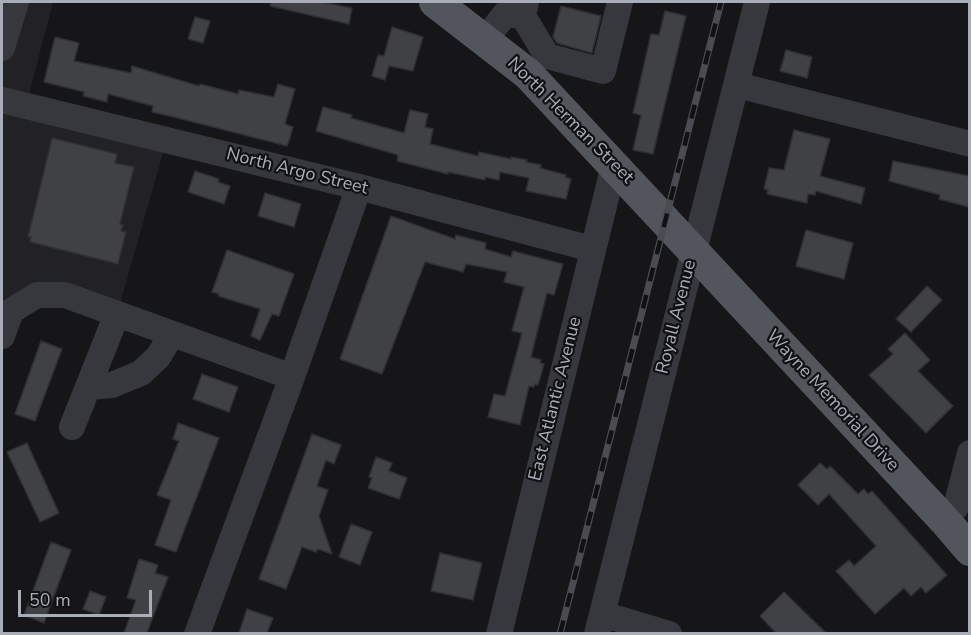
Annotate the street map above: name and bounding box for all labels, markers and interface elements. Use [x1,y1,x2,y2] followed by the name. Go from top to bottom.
[502,53,638,189] street label: North Herman Street
[224,144,370,200] street label: North Argo Street
[652,258,702,376] street label: Royall Avenue
[525,315,587,483] street label: East Atlantic Avenue
[761,326,903,476] street label: Wayne Memorial Drive
[21,578,154,616] scale bar
[29,588,71,612] text: 50 m

